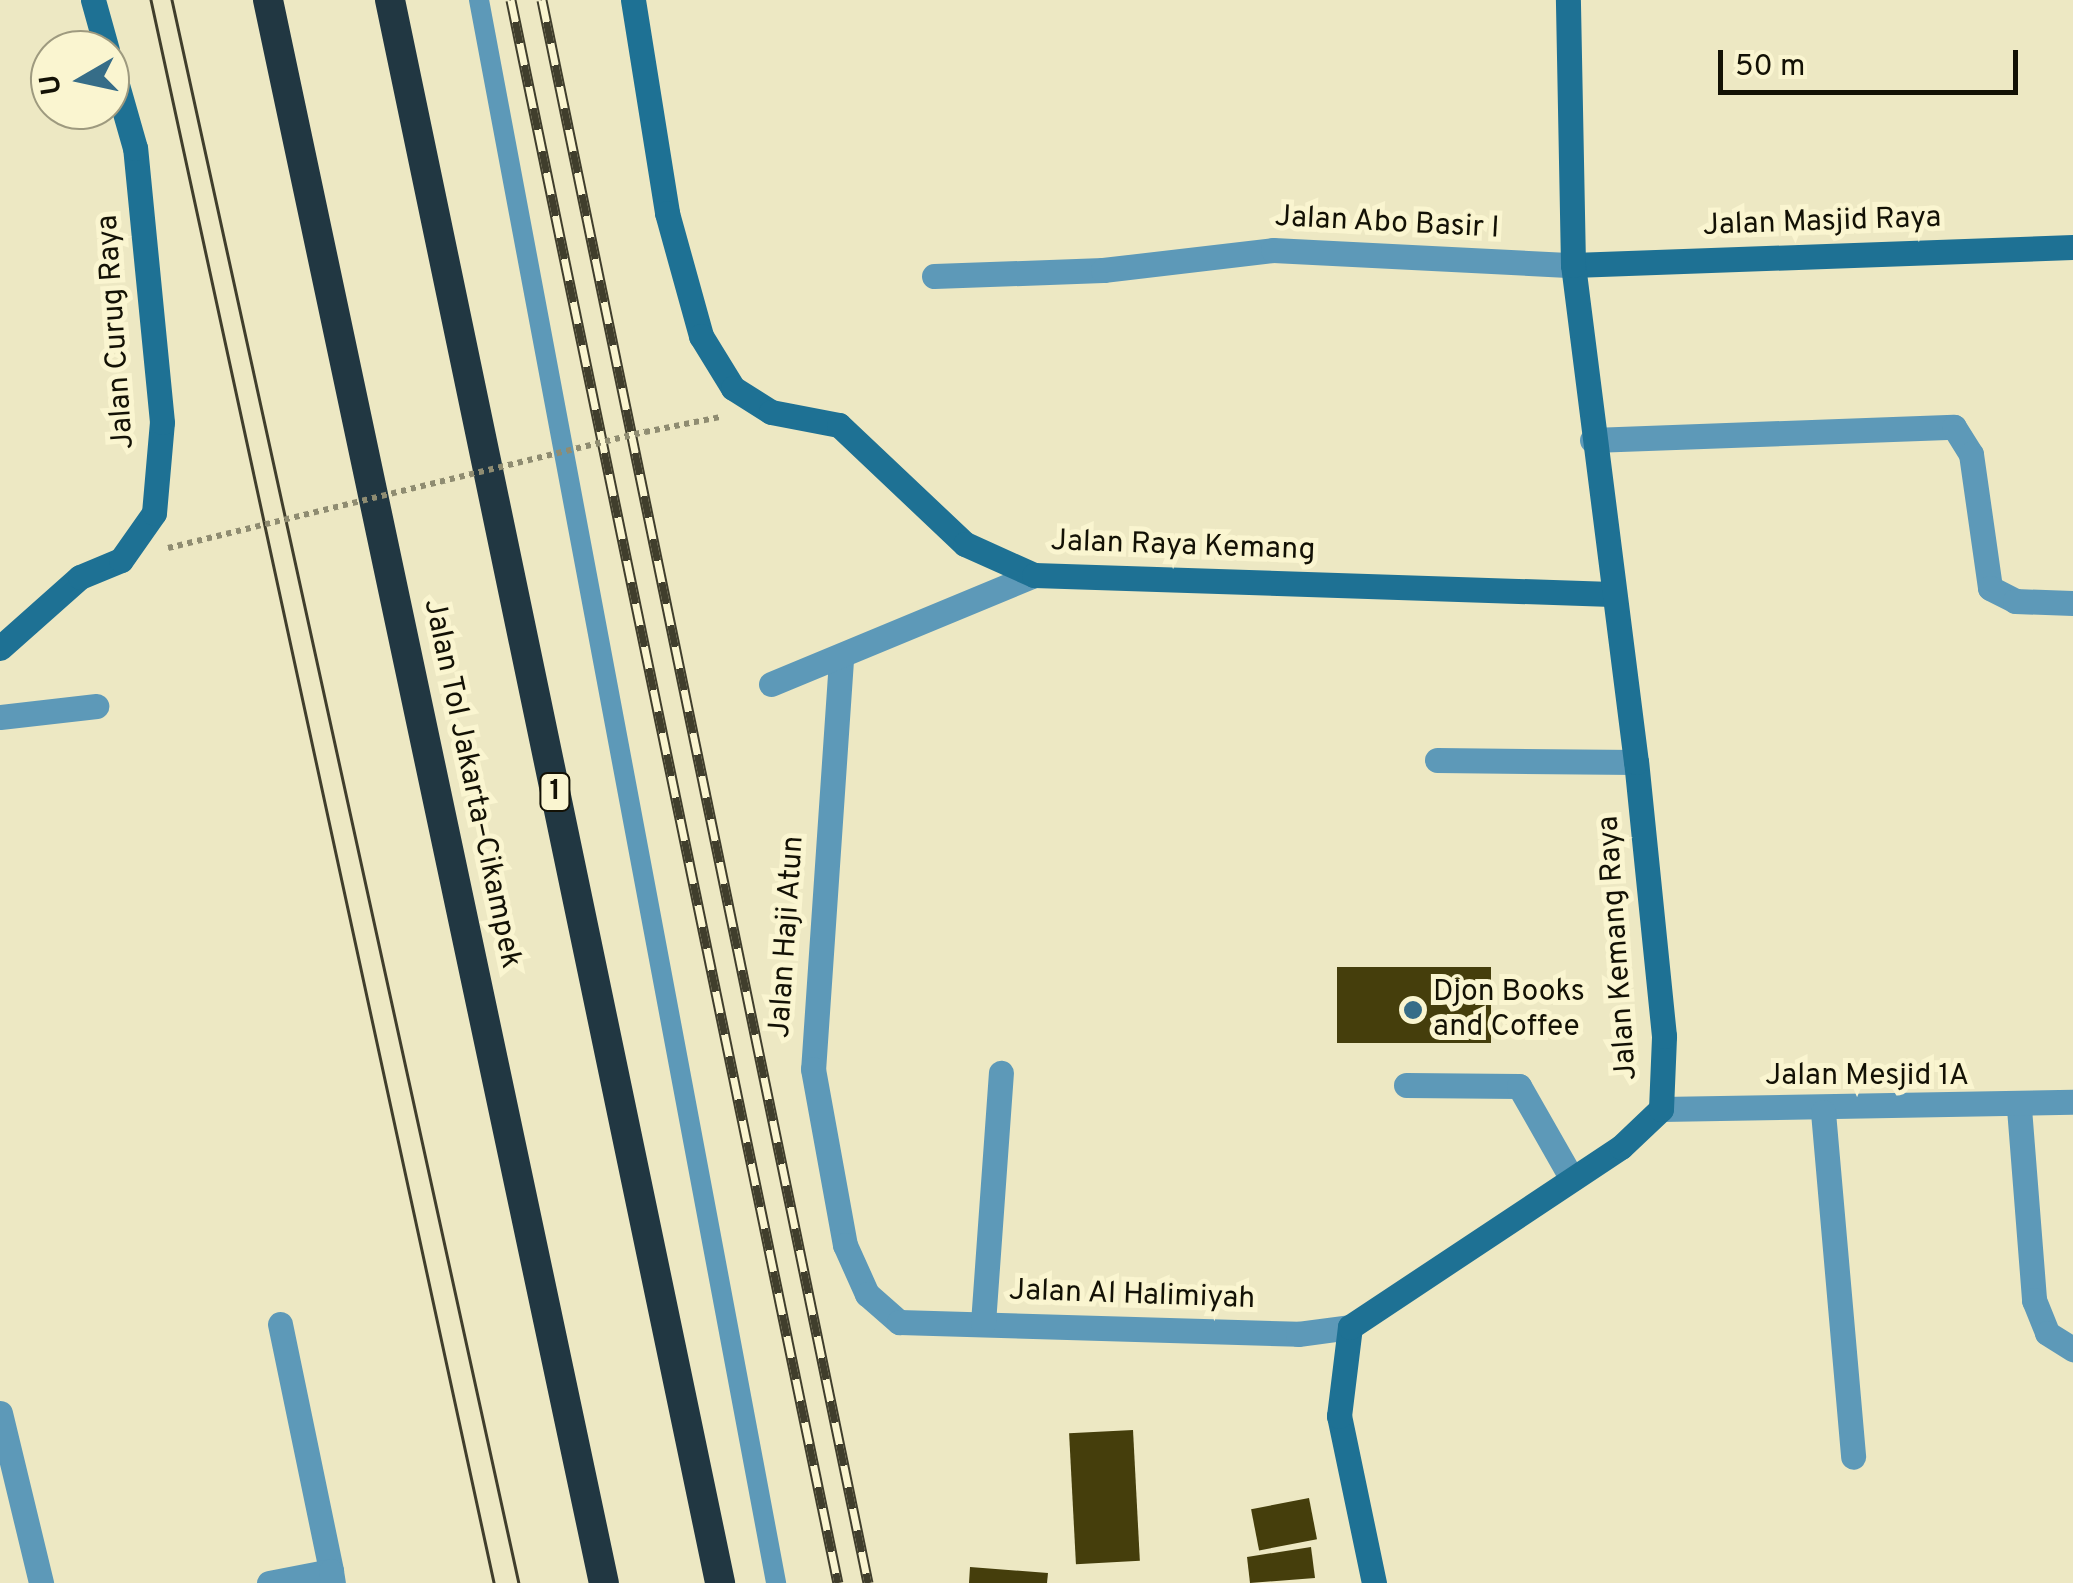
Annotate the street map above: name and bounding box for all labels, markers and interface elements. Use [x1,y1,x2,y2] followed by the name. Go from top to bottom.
[30,30,130,130] north arrow
[1723,30,2023,92] scale bar
[1735,49,1805,86] text: 50 m
[33,72,72,97] text: U
[1273,200,1501,248] street label: Jalan Abo Basir I
[1702,201,1942,245] street label: Jalan Masjid Raya
[91,213,143,451] street label: Jalan Curug Raya
[1050,524,1316,570] street label: Jalan Raya Kemang
[414,595,528,973] street label: Jalan Tol Jakarta–Cikampek
[538,769,572,815] road number: 1
[1592,815,1646,1081] street label: Jalan Kemang Raya
[763,834,813,1040] street label: Jalan Haji Atun
[1433,975,1585,1046] place label: Djon Books and Coffee
[1402,999,1424,1021] marker: Djon Books and Coffee
[1765,1059,1969,1095] street label: Jalan Mesjid 1A
[1008,1274,1256,1318] street label: Jalan Al Halimiyah

